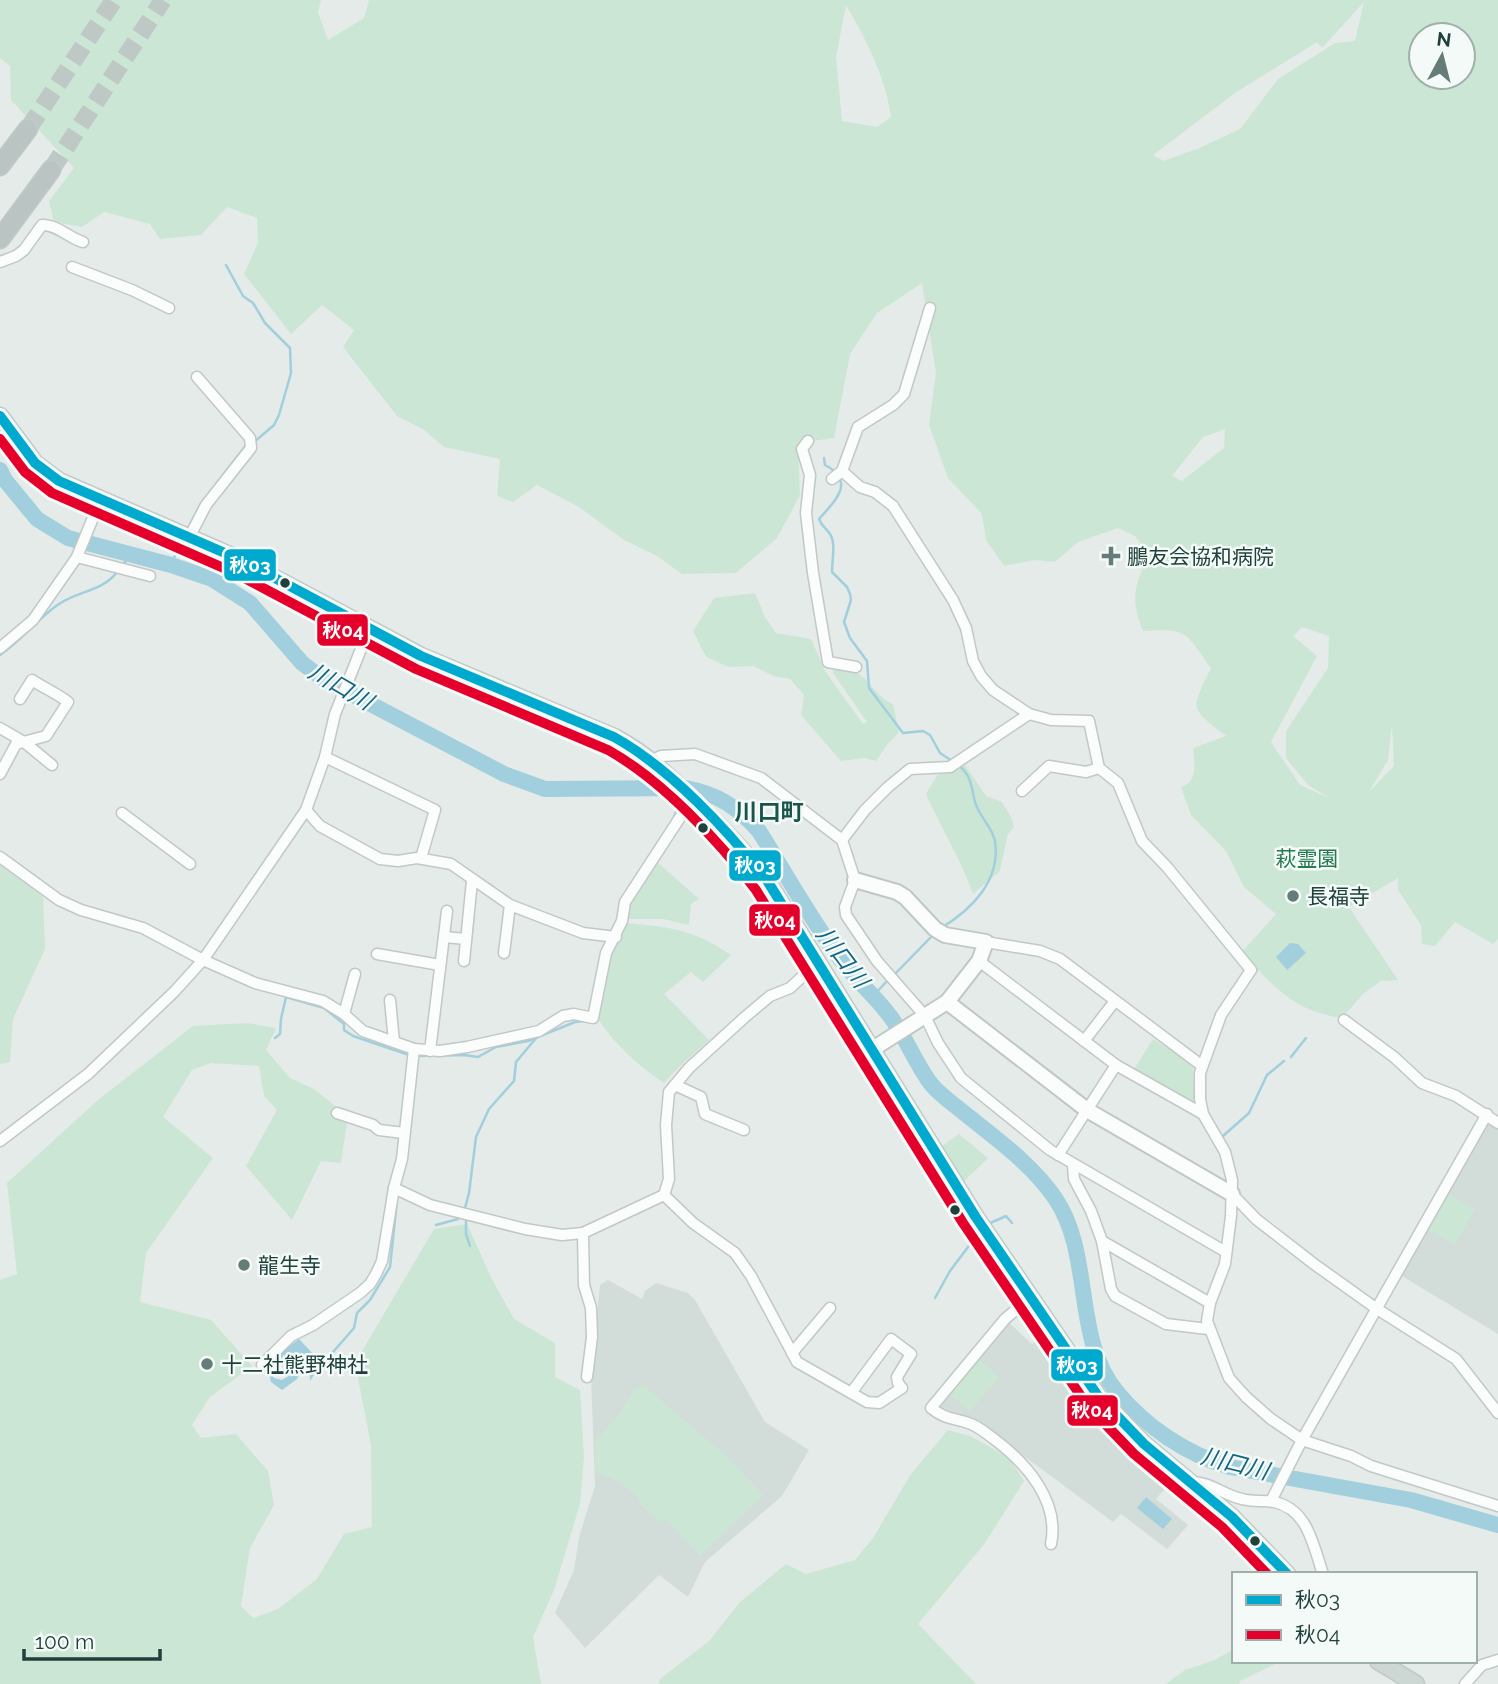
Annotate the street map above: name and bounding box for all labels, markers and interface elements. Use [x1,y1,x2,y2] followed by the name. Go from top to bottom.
[1407,21,1477,91] north arrow
[1436,27,1453,51] text: N
[1127,544,1274,569] place label: 鵬友会協和病院
[1101,546,1121,566] marker: 鵬友会協和病院
[223,548,277,582] line badge: 秋03
[229,554,271,576] text: 秋03
[278,576,292,590] unlabelled marker
[316,613,369,647] line badge: 秋04
[322,619,364,641] text: 秋04
[304,657,380,716] water label: 川口川
[735,798,804,825] district label: 川口町
[696,821,710,835] unlabelled marker
[1276,846,1339,871] park label: 萩霊園
[728,849,782,882] line badge: 秋03
[734,854,776,876] text: 秋03
[1307,884,1370,909] place label: 長福寺
[1285,888,1301,904] marker: 長福寺
[748,903,801,937] line badge: 秋04
[754,909,796,931] text: 秋04
[811,921,876,995] water label: 川口川
[948,1203,962,1217] unlabelled marker
[258,1253,321,1278] place label: 龍生寺
[236,1257,252,1273] marker: 龍生寺
[1050,1348,1104,1382] line badge: 秋03
[221,1352,368,1377] place label: 十二社熊野神社
[1056,1354,1098,1376] text: 秋03
[199,1356,215,1372] marker: 十二社熊野神社
[1066,1394,1119,1427] line badge: 秋04
[1071,1399,1113,1421] text: 秋04
[1198,1442,1275,1485] water label: 川口川
[1248,1534,1262,1548] unlabelled marker
[1232,1572,1477,1663] legend
[1295,1587,1340,1612] text: 秋03
[24,1618,161,1662] scale bar
[1295,1622,1340,1647] text: 秋04
[35,1629,94,1654] text: 100 m

